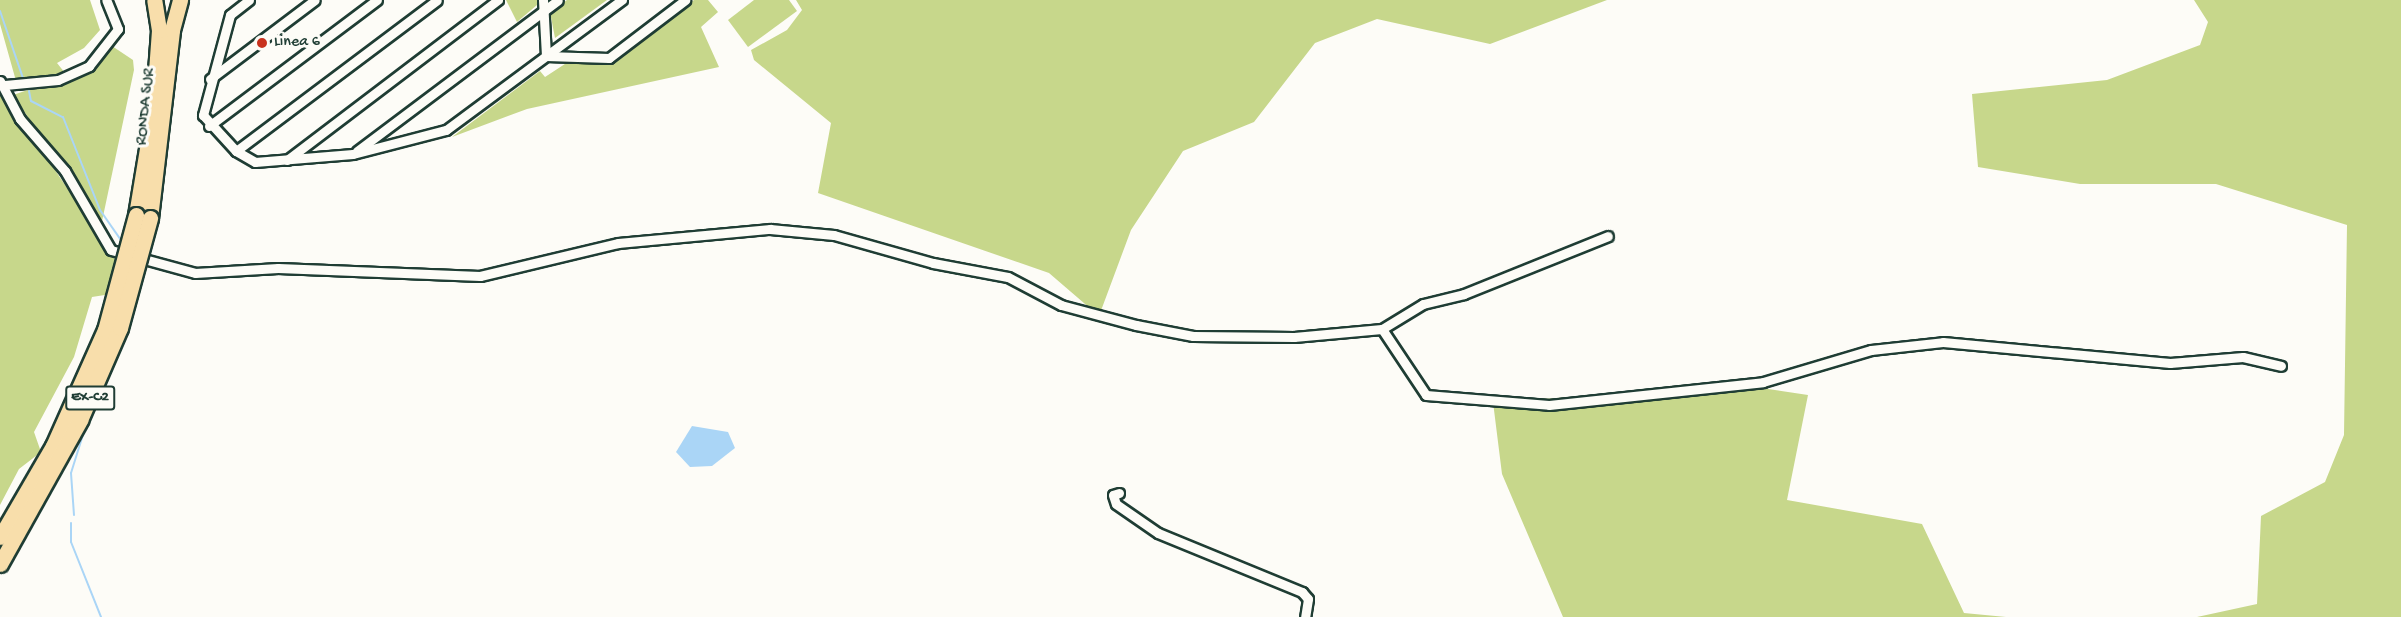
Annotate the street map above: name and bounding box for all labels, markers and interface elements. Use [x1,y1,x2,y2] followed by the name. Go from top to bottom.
[274,33,320,53] place label: Linea 6
[255,36,269,50] marker: Linea 6
[133,68,161,146] street label: RONDA SUR
[64,386,116,410] road number: EX-C2

